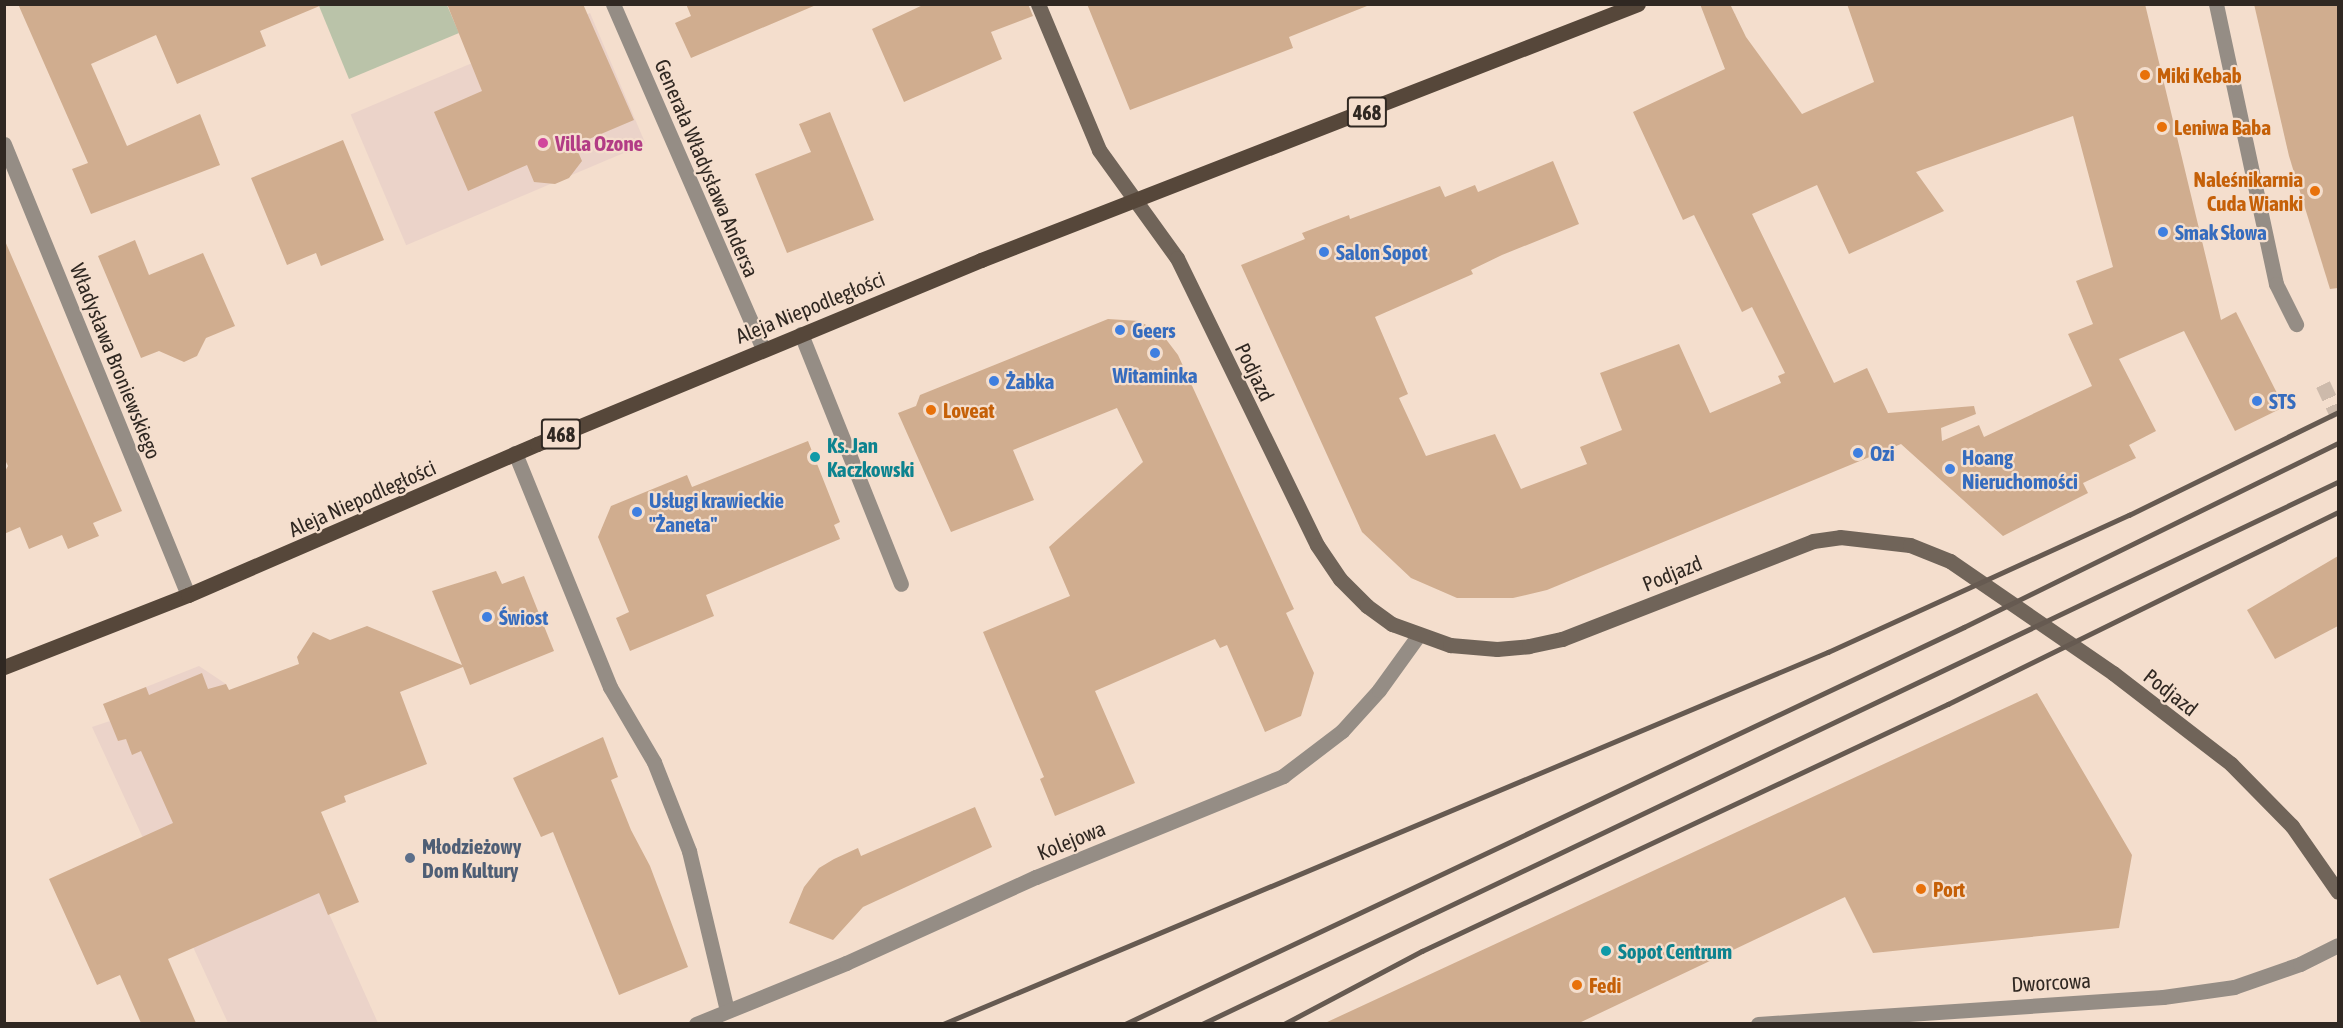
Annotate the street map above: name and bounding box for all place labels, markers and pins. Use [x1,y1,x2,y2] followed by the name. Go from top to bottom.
[2157,62,2242,88] place label: Miki Kebab
[2138,68,2152,82] marker: Miki Kebab
[2174,114,2271,140] place label: Leniwa Baba
[2155,120,2169,134] marker: Leniwa Baba
[555,130,643,156] place label: Villa Ozone
[536,136,550,150] marker: Villa Ozone
[2194,166,2303,216] place label: Naleśnikarnia Cuda Wianki
[2308,184,2322,198] marker: Naleśnikarnia Cuda Wianki
[2175,219,2267,245] place label: Smak Słowa
[2156,225,2170,239] marker: Smak Słowa
[1336,239,1427,265] place label: Salon Sopot
[1317,245,1331,259] marker: Salon Sopot
[1132,317,1176,343] place label: Geers
[1113,323,1127,337] marker: Geers
[1148,346,1162,360] marker: Witaminka
[1112,362,1198,388] place label: Witaminka
[1006,368,1054,394] place label: Żabka
[987,374,1001,388] marker: Żabka
[2269,388,2296,414] place label: STS
[2250,394,2264,408] marker: STS
[943,397,995,423] place label: Loveat
[924,403,938,417] marker: Loveat
[827,432,914,482] place label: Ks. Jan Kaczkowski
[1870,440,1895,466] place label: Ozi
[1962,444,2078,494] place label: Hoang Nieruchomości
[1851,446,1865,460] marker: Ozi
[808,450,822,464] marker: Ks. Jan Kaczkowski
[1943,462,1957,476] marker: Hoang Nieruchomości
[649,487,784,537] place label: Usługi krawieckie "Żaneta"
[630,505,644,519] marker: Usługi krawieckie "Żaneta"
[499,604,548,630] place label: Świost
[480,610,494,624] marker: Świost
[422,833,521,883] place label: Młodzieżowy Dom Kultury
[403,851,417,865] marker: Młodzieżowy Dom Kultury
[1933,876,1965,902] place label: Port
[1914,882,1928,896] marker: Port
[1618,938,1732,964] place label: Sopot Centrum
[1599,944,1613,958] marker: Sopot Centrum
[1589,972,1621,998] place label: Fedi
[1570,978,1584,992] marker: Fedi

